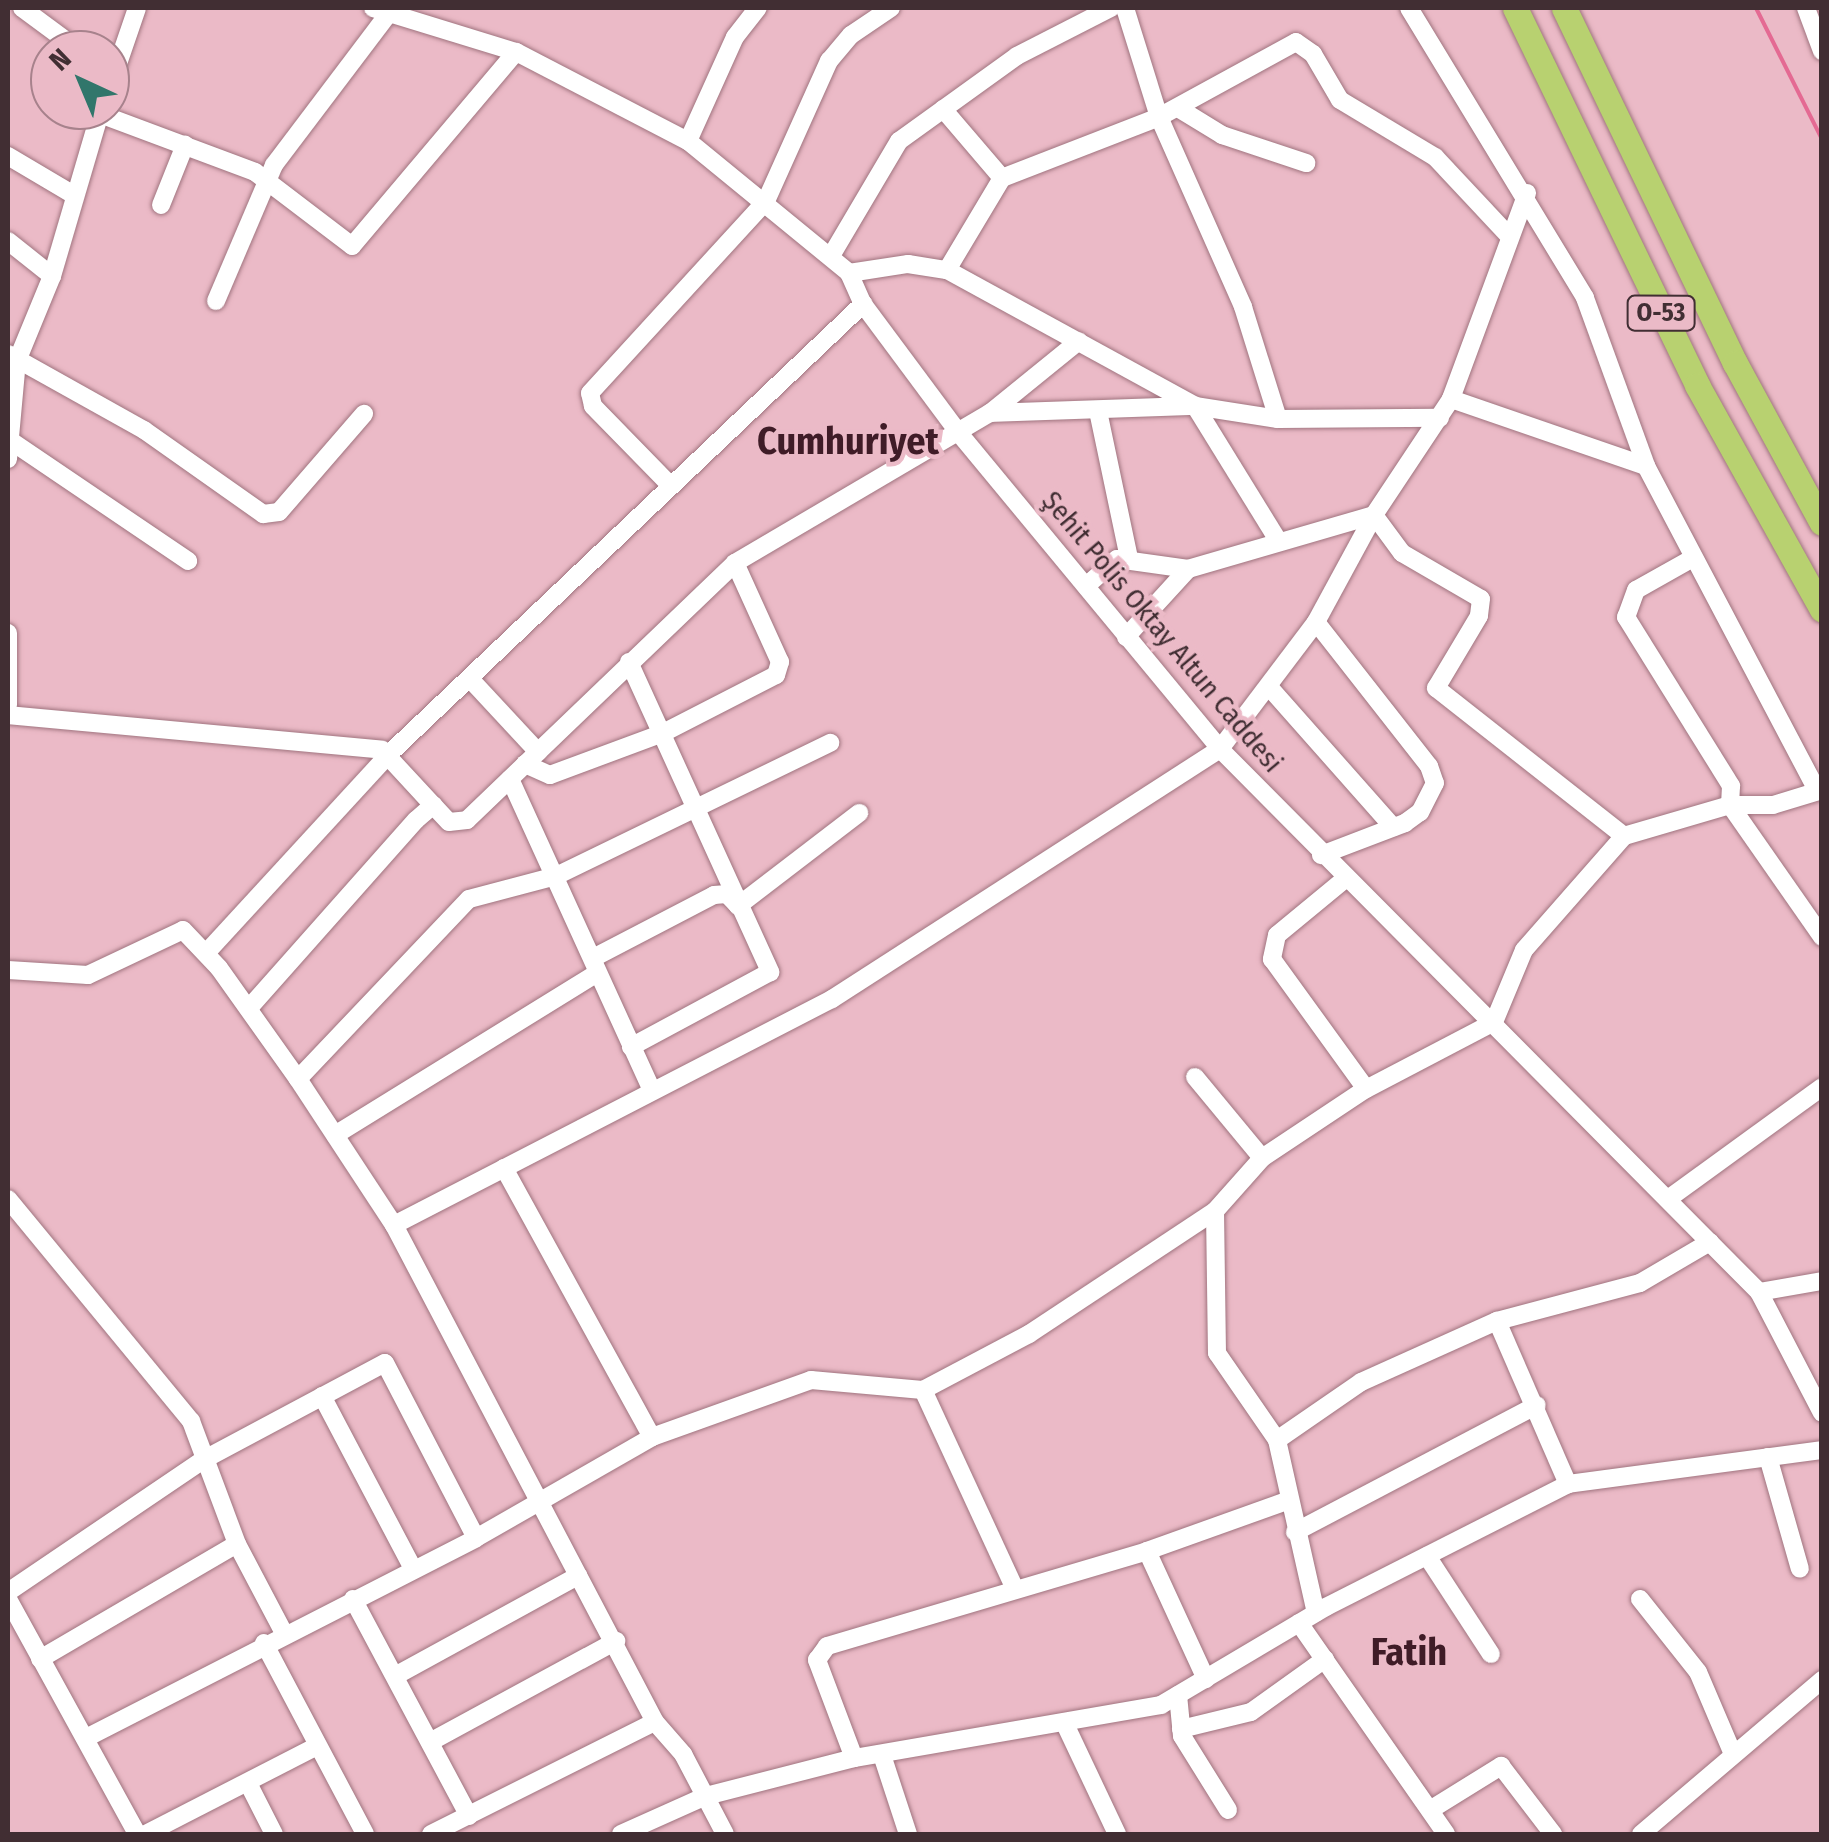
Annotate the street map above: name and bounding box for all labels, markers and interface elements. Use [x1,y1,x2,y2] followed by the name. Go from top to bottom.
[30,30,130,130] north arrow
[43,42,78,77] text: N
[1626,293,1696,333] road number: O-53
[757,419,939,465] district label: Cumhuriyet
[1035,485,1289,779] street label: Şehit Polis Oktay Altun Caddesi
[1371,1630,1447,1676] district label: Fatih

